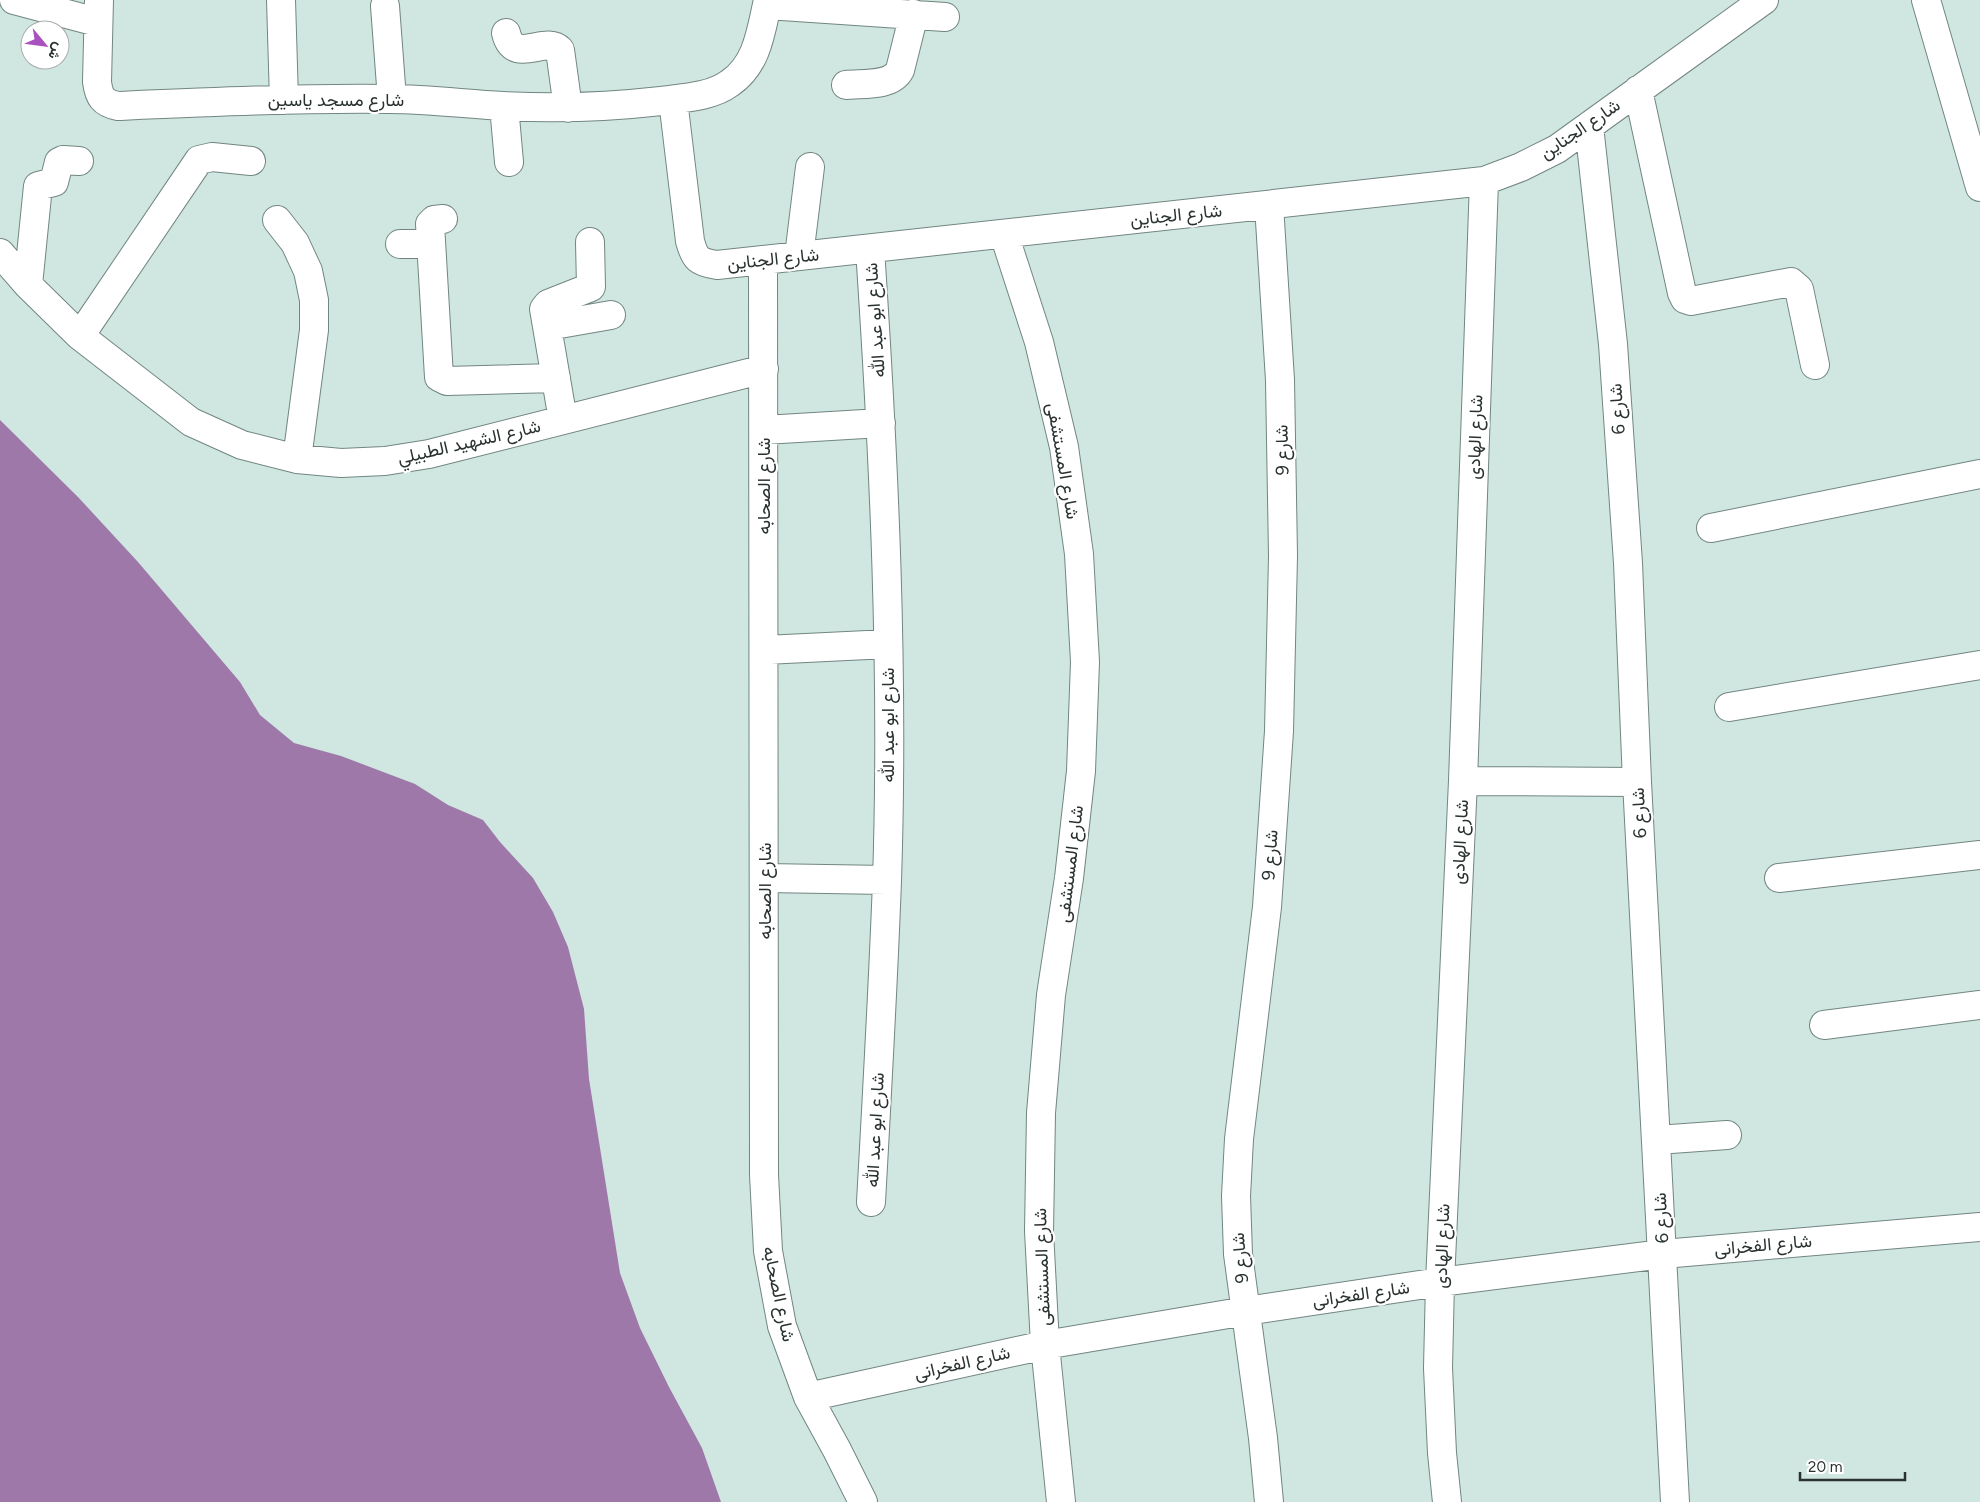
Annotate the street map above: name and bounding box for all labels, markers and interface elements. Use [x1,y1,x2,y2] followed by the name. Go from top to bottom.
[20,20,70,70] north arrow
[44,40,67,63] text: ش
[268,89,404,112] street label: شارع مسجد ياسين
[1536,94,1625,165] street label: شارع الجناين
[1129,199,1223,232] street label: شارع الجناين
[726,243,820,276] street label: شارع الجناين
[860,262,891,378] street label: شارع ابو عبد الله
[1604,383,1631,435] street label: شارع 6
[1463,394,1488,480] street label: شارع الهادى
[1041,401,1084,521] street label: شارع المستشفى
[395,415,544,473] street label: شارع الشهيد الطبيلي
[1271,424,1294,476] street label: شارع 9
[753,437,776,535] street label: شارع الصحابه
[877,668,900,782] street label: شارع ابو عبد الله
[1627,787,1652,839] street label: شارع 6
[1447,799,1474,885] street label: شارع الهادى
[1052,804,1089,924] street label: شارع المستشفى
[1257,829,1284,881] street label: شارع 9
[754,842,777,940] street label: شارع الصحابه
[861,1072,890,1188] street label: شارع ابو عبد الله
[1649,1192,1674,1244] street label: شارع 6
[1430,1203,1455,1289] street label: شارع الهادى
[1029,1208,1056,1326] street label: شارع المستشفى
[1713,1230,1813,1261] street label: شارع الفخرانى
[1227,1232,1254,1284] street label: شارع 9
[757,1244,800,1344] street label: شارع الصحابه
[1311,1276,1411,1313] street label: شارع الفخرانى
[912,1341,1012,1386] street label: شارع الفخرانى
[1800,1450,1905,1482] scale bar
[1808,1458,1842,1476] text: 20 m

